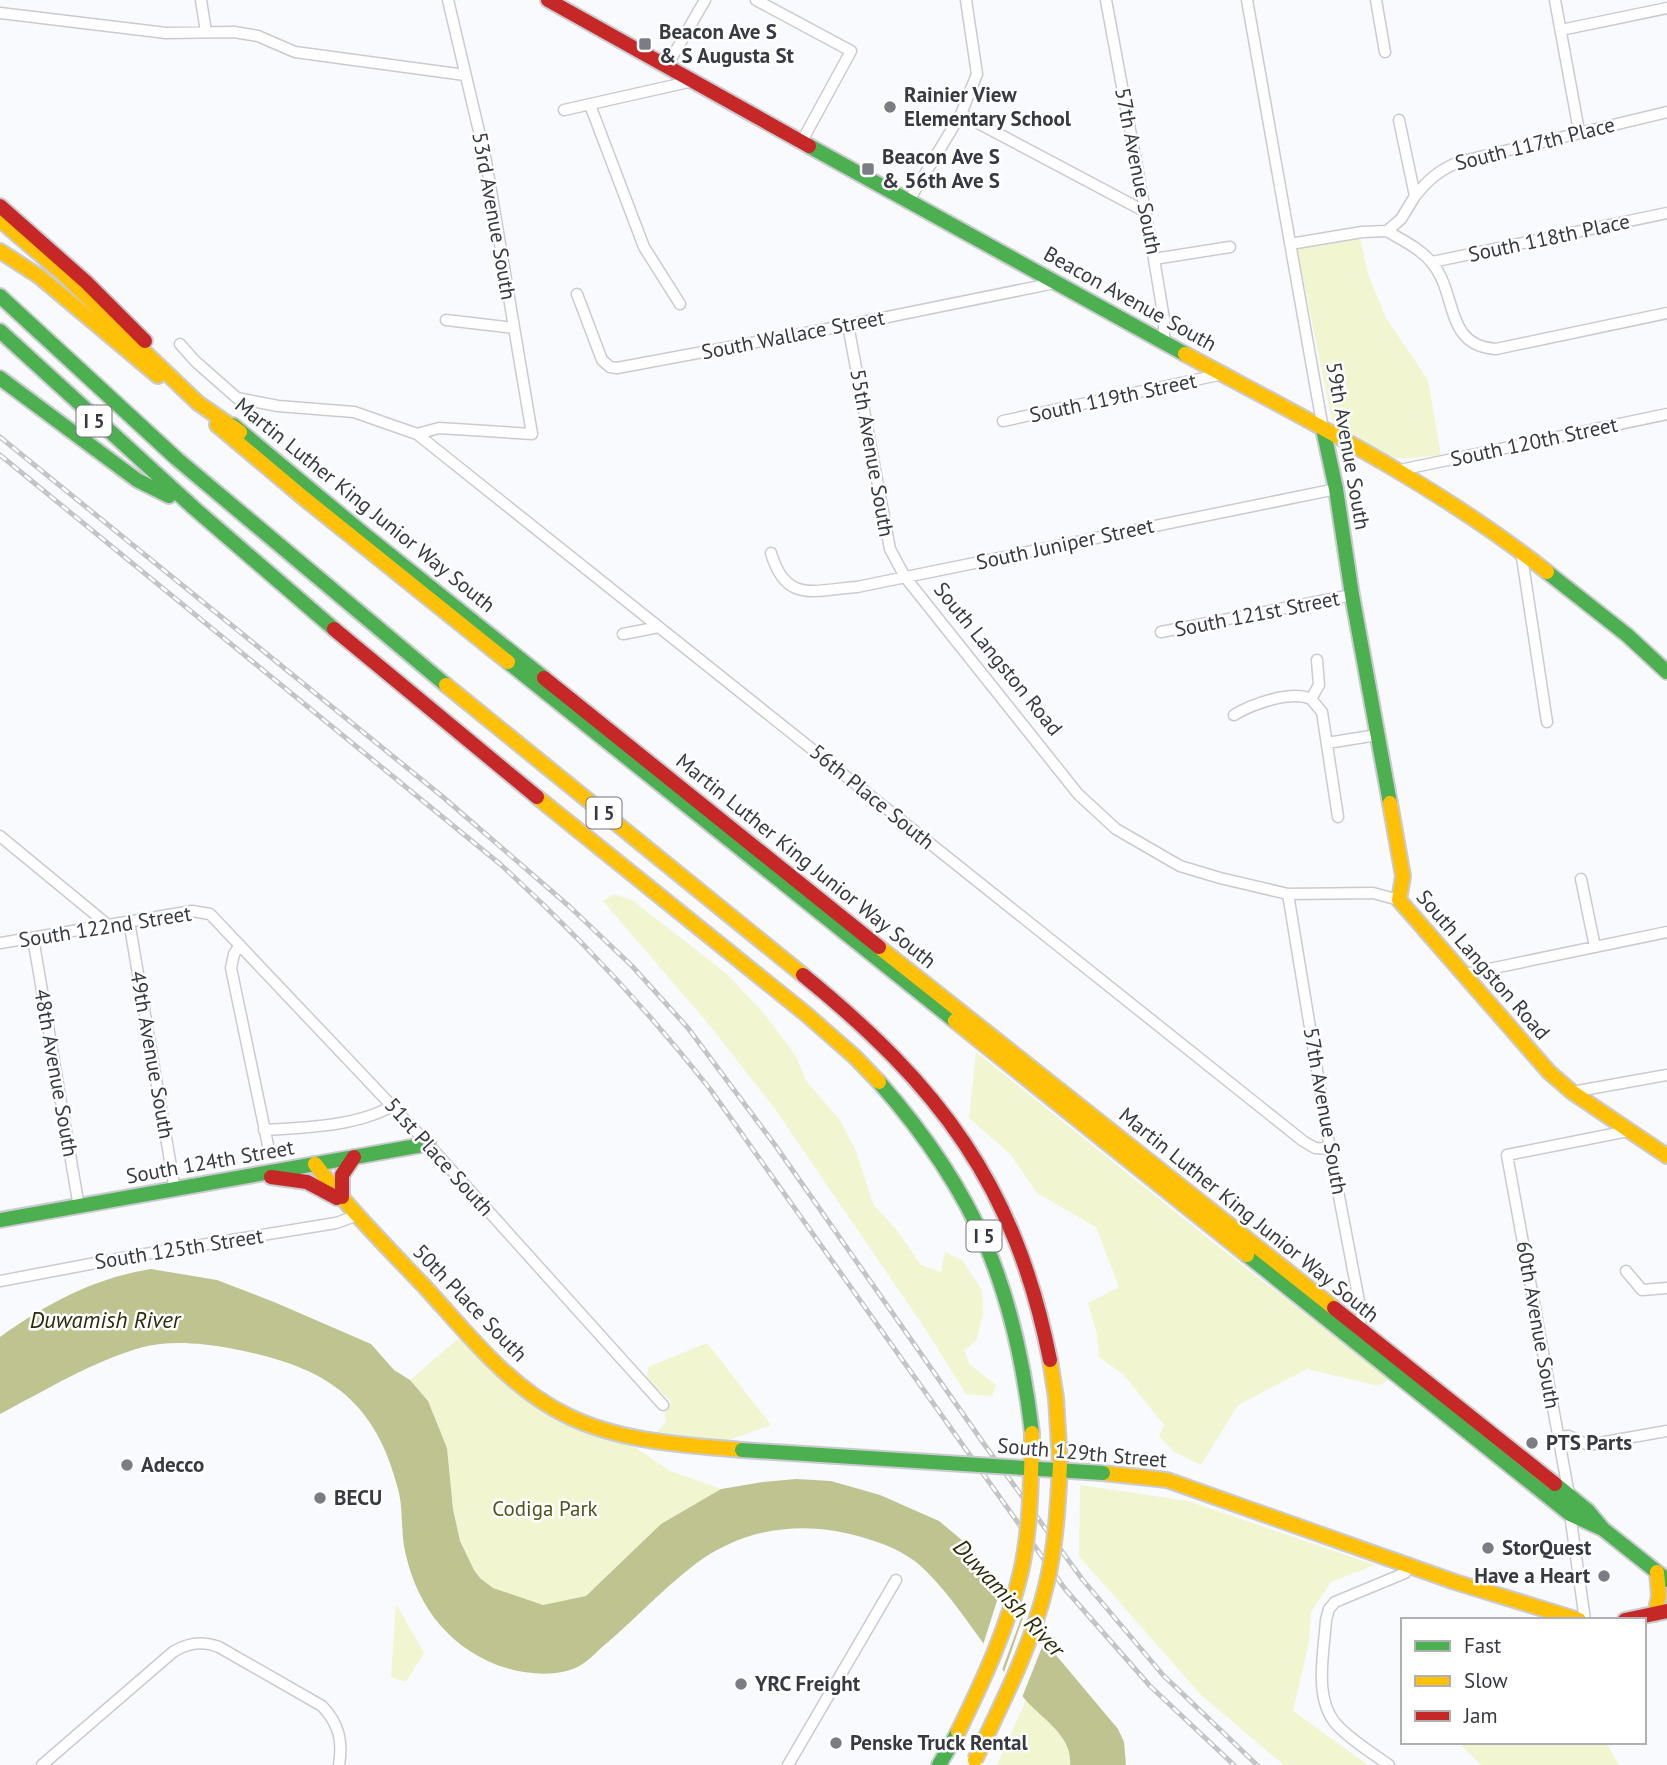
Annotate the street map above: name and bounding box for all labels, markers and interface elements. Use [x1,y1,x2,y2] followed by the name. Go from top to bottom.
[659,18,795,69] place label: Beacon Ave S & S Augusta St
[637,36,653,52] marker: Beacon Ave S & S Augusta St
[904,81,1072,132] place label: Rainier View Elementary School
[1109,85,1168,257] street label: 57th Avenue South
[882,99,898,115] marker: Rainier View Elementary School
[1452,111,1618,176] street label: South 117th Place
[466,130,523,302] street label: 53rd Avenue South
[882,143,1000,194] place label: Beacon Ave S & 56th Ave S
[860,161,876,177] marker: Beacon Ave S & 56th Ave S
[1466,207,1632,268] street label: South 118th Place
[1039,240,1221,357] street label: Beacon Avenue South
[699,304,887,366] street label: South Wallace Street
[1320,360,1377,532] street label: 59th Avenue South
[844,367,901,539] street label: 55th Avenue South
[1027,367,1199,428] street label: South 119th Street
[230,391,501,618] street label: Martin Luther King Junior Way South
[76,406,112,436] road number: I 5
[1448,411,1620,472] street label: South 120th Street
[974,511,1156,576] street label: South Juniper Street
[928,576,1069,741] street label: South Langston Road
[1172,584,1342,643] street label: South 121st Street
[804,738,940,855] street label: 56th Place South
[671,747,942,974] street label: Martin Luther King Junior Way South
[586,798,622,828] road number: I 5
[1411,884,1556,1045] street label: South Langston Road
[17,900,193,953] street label: South 122nd Street
[124,969,181,1141] street label: 49th Avenue South
[28,987,85,1159] street label: 48th Avenue South
[1297,1025,1353,1197] street label: 57th Avenue South
[379,1092,500,1222] street label: 51st Place South
[1114,1101,1385,1328] street label: Martin Luther King Junior Way South
[124,1133,296,1190] street label: South 124th Street
[967,1220,1002,1252] road number: I 5
[93,1222,265,1275] street label: South 125th Street
[408,1238,533,1367] street label: 50th Place South
[1510,1239,1567,1411] street label: 60th Avenue South
[30,1305,182,1334] water label: Duwamish River
[1546,1429,1632,1456] place label: PTS Parts
[996,1432,1168,1473] street label: South 129th Street
[1524,1435,1540,1451] marker: PTS Parts
[141,1451,204,1478] place label: Adecco
[119,1457,135,1473] marker: Adecco
[334,1484,382,1511] place label: BECU
[312,1490,328,1506] marker: BECU
[492,1495,598,1522] park label: Codiga Park
[947,1533,1072,1664] water label: Duwamish River
[1502,1534,1592,1561] place label: StorQuest
[1480,1540,1496,1556] marker: StorQuest
[1474,1562,1591,1589] place label: Have a Heart
[1596,1568,1612,1584] marker: Have a Heart
[1401,1618,1646,1744] legend
[1464,1632,1501,1659] text: Fast
[1464,1667,1508,1694] text: Slow
[754,1670,861,1697] place label: YRC Freight
[733,1676,749,1692] marker: YRC Freight
[1463,1702,1498,1729] text: Jam
[850,1729,1028,1756] place label: Penske Truck Rental
[828,1735,844,1751] marker: Penske Truck Rental

